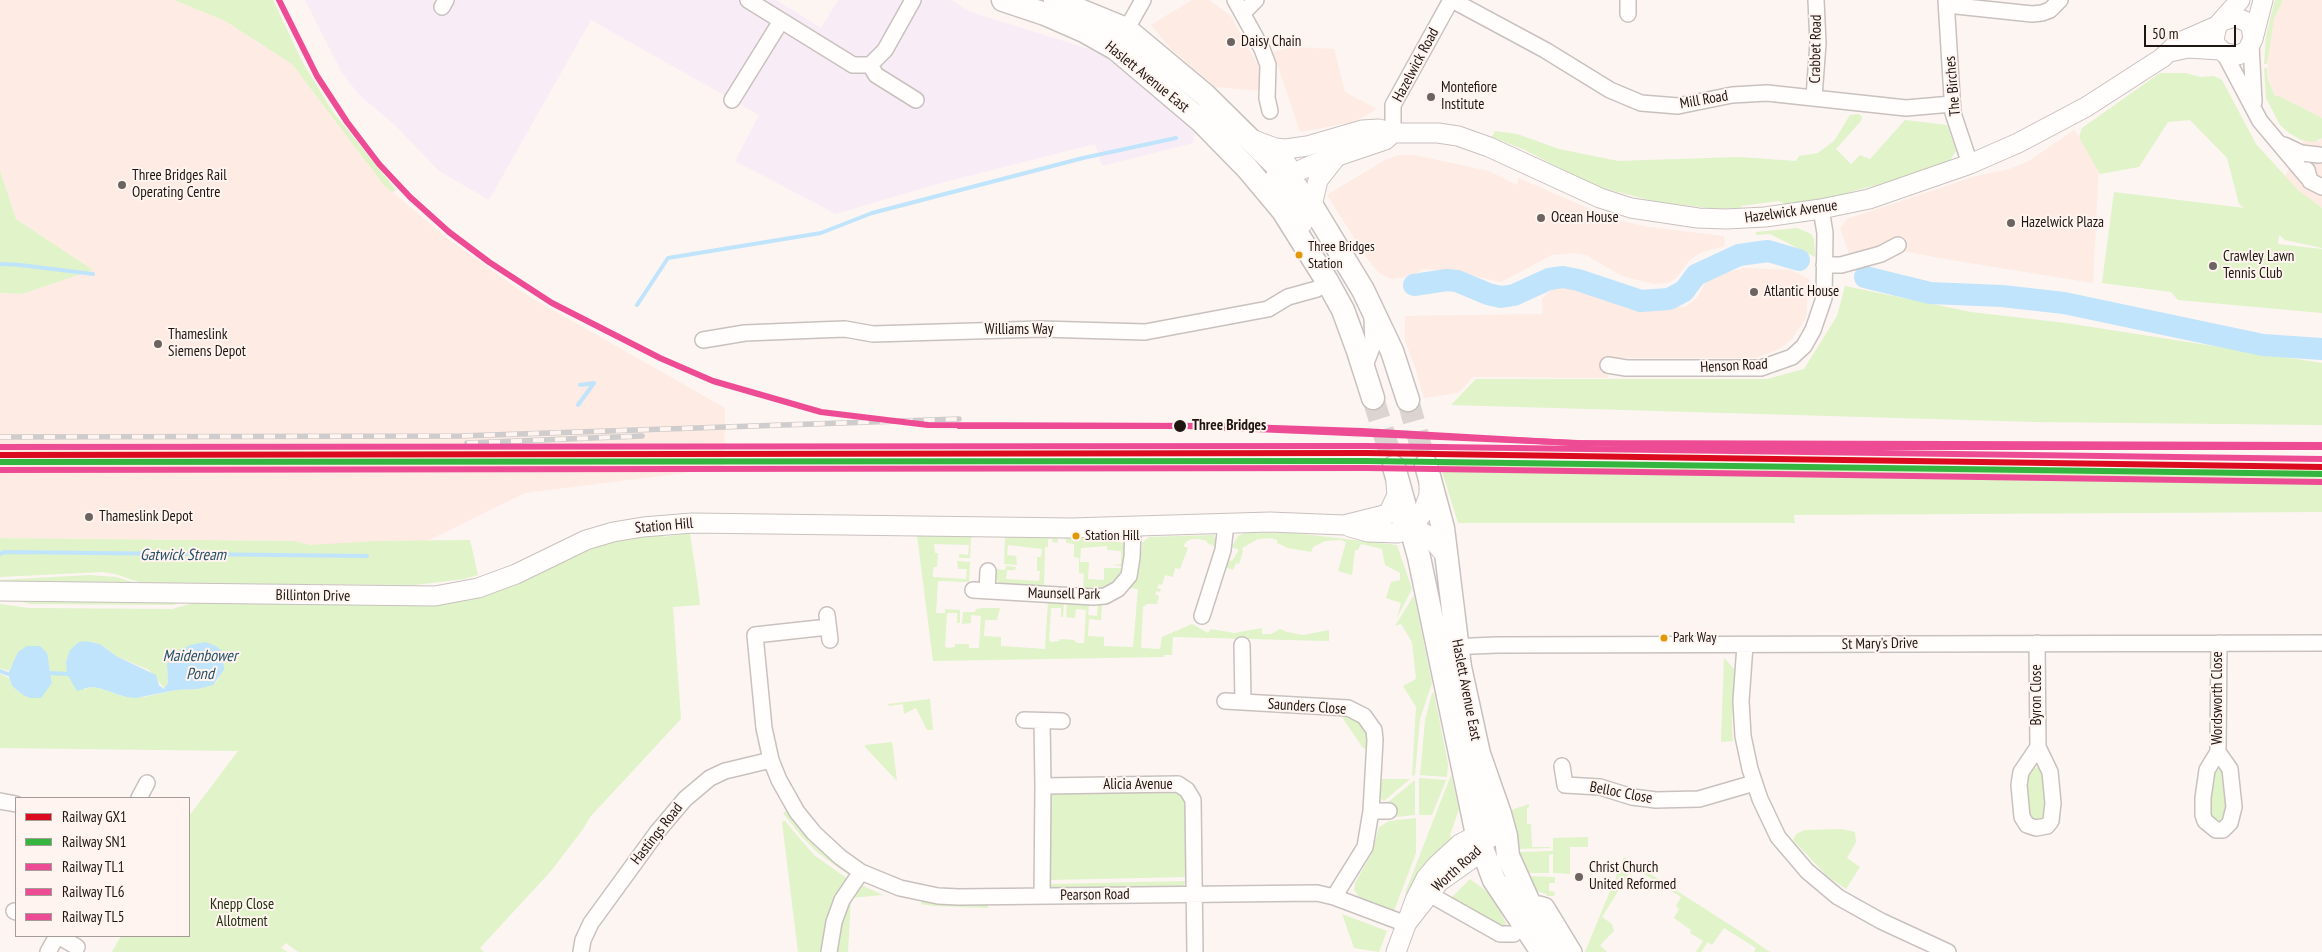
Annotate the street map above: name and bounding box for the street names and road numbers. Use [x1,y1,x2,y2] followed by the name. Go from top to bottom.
[1806,14,1826,84] street label: Crabbet Road
[1389,25,1443,105] street label: Hazelwick Road
[1101,38,1193,116] street label: Haslett Avenue East
[1941,55,1965,117] street label: The Birches
[1679,87,1729,113] street label: Mill Road
[1744,197,1838,227] street label: Hazelwick Avenue
[985,321,1053,339] street label: Williams Way
[1700,355,1768,377] street label: Henson Road
[634,514,694,538] street label: Station Hill
[1028,584,1100,604] street label: Maunsell Park
[276,586,350,606] street label: Billinton Drive
[1842,634,1918,654] street label: St Mary's Drive
[1447,638,1485,742] street label: Haslett Avenue East
[2209,651,2227,745] street label: Wordsworth Close
[2028,664,2046,726] street label: Byron Close
[1267,695,1347,719] street label: Saunders Close
[1103,776,1173,794] street label: Alicia Avenue
[1588,778,1654,808] street label: Belloc Close
[627,800,687,868] street label: Hastings Road
[1429,842,1485,896] street label: Worth Road
[1060,885,1130,905] street label: Pearson Road

